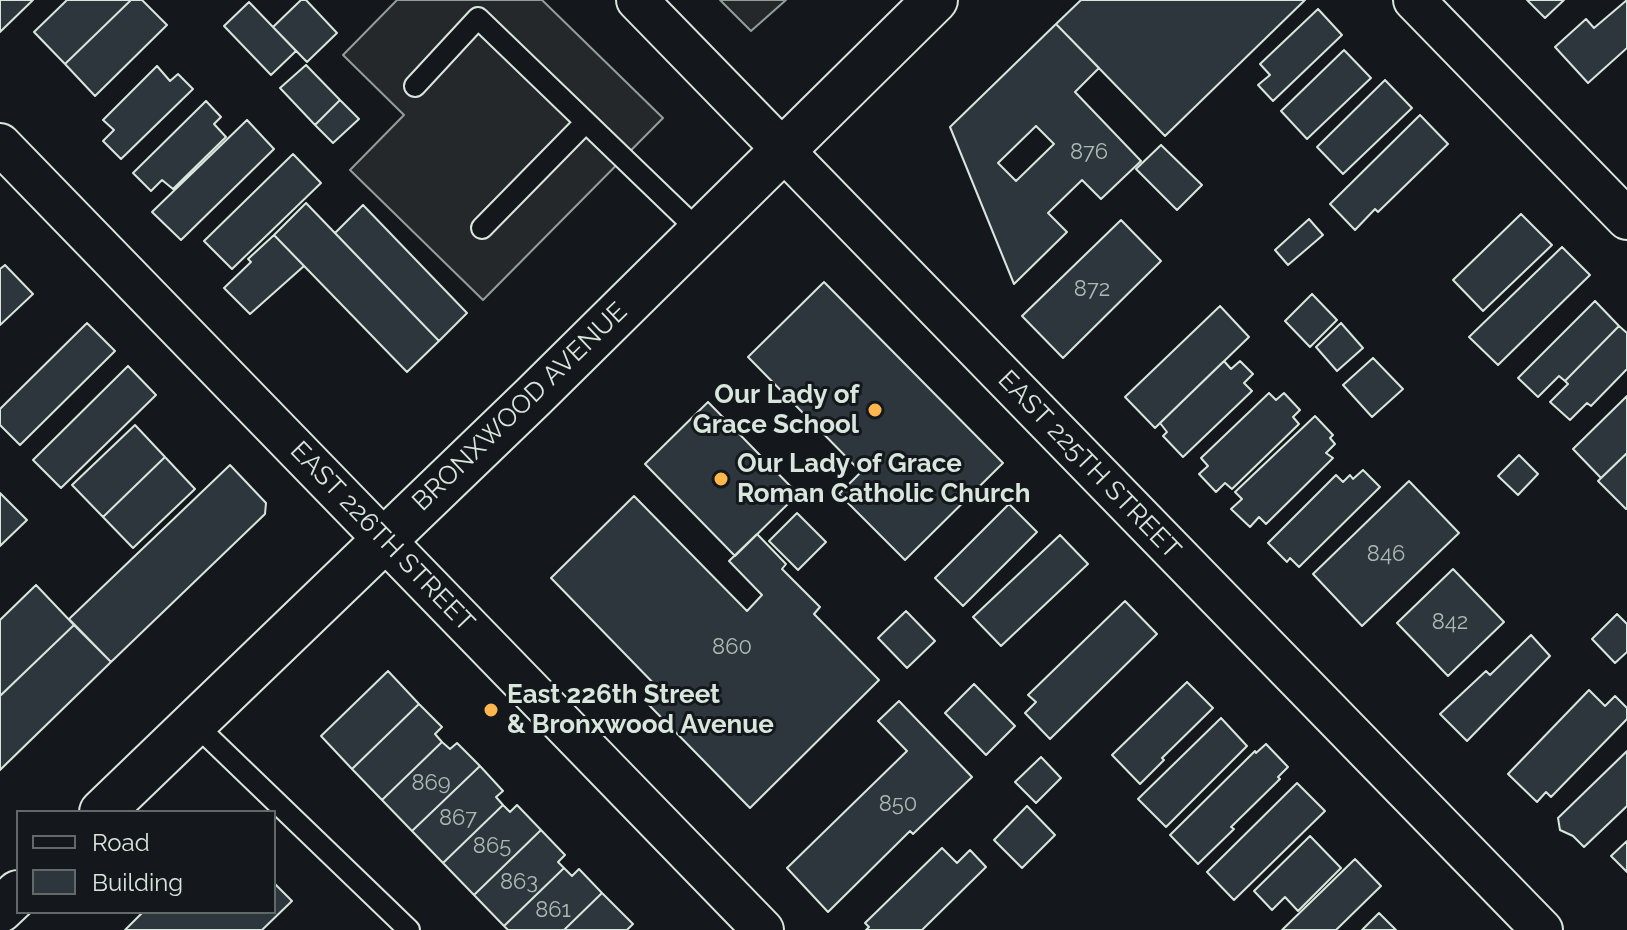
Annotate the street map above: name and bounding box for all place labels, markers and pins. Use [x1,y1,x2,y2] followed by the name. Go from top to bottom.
[693,379,859,440] place label: Our Lady of Grace School
[866,401,884,419] marker: Our Lady of Grace School
[737,448,1030,510] place label: Our Lady of Grace Roman Catholic Church
[712,470,730,488] marker: Our Lady of Grace Roman Catholic Church
[507,679,774,740] place label: East 226th Street & Bronxwood Avenue
[482,701,500,719] marker: East 226th Street & Bronxwood Avenue

